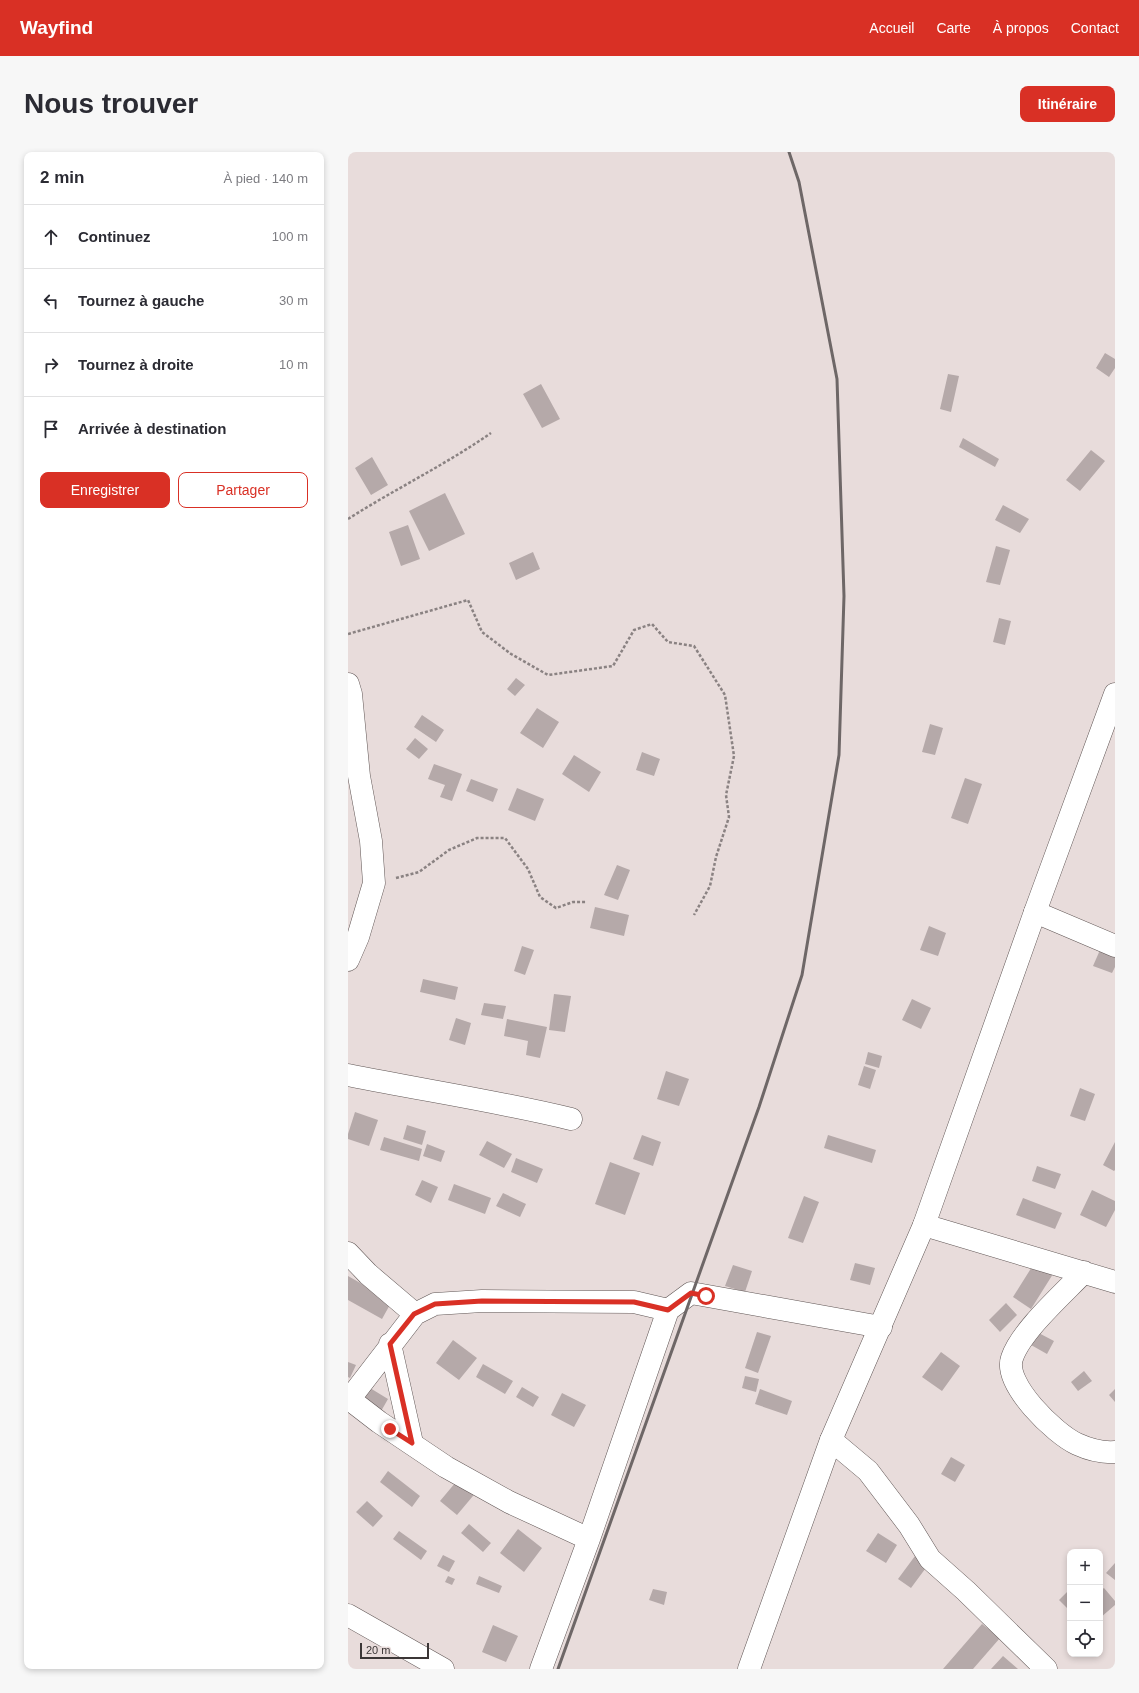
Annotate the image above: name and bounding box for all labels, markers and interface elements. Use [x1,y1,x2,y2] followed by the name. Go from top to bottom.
[20,17,93,38] text: Wayfind
[869,20,914,36] text: Accueil
[936,20,971,36] text: Carte
[993,20,1049,36] text: À propos
[1071,20,1119,36] text: Contact
[1020,86,1115,122] button: Itinéraire
[24,88,198,119] text: Nous trouver
[40,168,84,187] text: 2 min
[223,171,308,186] text: À pied · 140 m
[40,226,62,248] icon: ahead
[78,228,151,245] text: Continuez
[272,229,308,244] text: 100 m
[40,290,62,312] icon: left
[78,292,204,309] text: Tournez à gauche
[279,293,308,308] text: 30 m
[40,354,62,376] icon: right
[78,356,194,373] text: Tournez à droite
[279,357,308,372] text: 10 m
[40,418,62,440] icon: arrive
[78,420,226,437] text: Arrivée à destination
[40,472,170,508] button: Enregistrer
[178,472,308,508] button: Partager
[697,1287,715,1305] route start
[381,1420,399,1438] route end
[1067,1549,1103,1657] map controls
[1067,1549,1103,1585] button: +
[1067,1585,1103,1621] button: −
[1067,1621,1103,1657] button: locate
[360,1641,429,1660] scale bar
[366,1644,390,1656] text: 20 m

